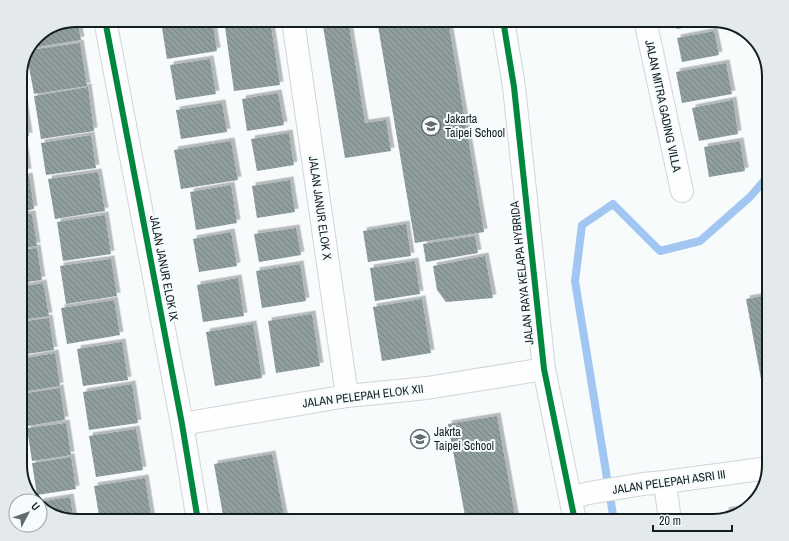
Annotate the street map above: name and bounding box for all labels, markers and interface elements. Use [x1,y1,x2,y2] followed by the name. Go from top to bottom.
[641,39,685,174] street label: JALAN MITRA GADING VILLA
[445,111,505,141] place label: Jakarta Taipei School
[420,115,442,137] school or university icon: Jakarta Taipei School
[305,155,335,261] street label: JALAN JANUR ELOK X
[506,200,538,346] street label: JALAN RAYA KELAPA HYBRIDA
[146,214,182,323] street label: JALAN JANUR ELOK IX
[302,381,424,411] street label: JALAN PELEPAH ELOK XII
[434,424,494,454] place label: Jakrta Taipei School
[409,428,431,450] school or university icon: Jakrta Taipei School
[611,466,727,498] street label: JALAN PELEPAH ASRI III
[8,493,48,533] north arrow
[28,499,43,513] text: U
[653,507,732,533] scale bar
[659,513,681,529] text: 20 m

